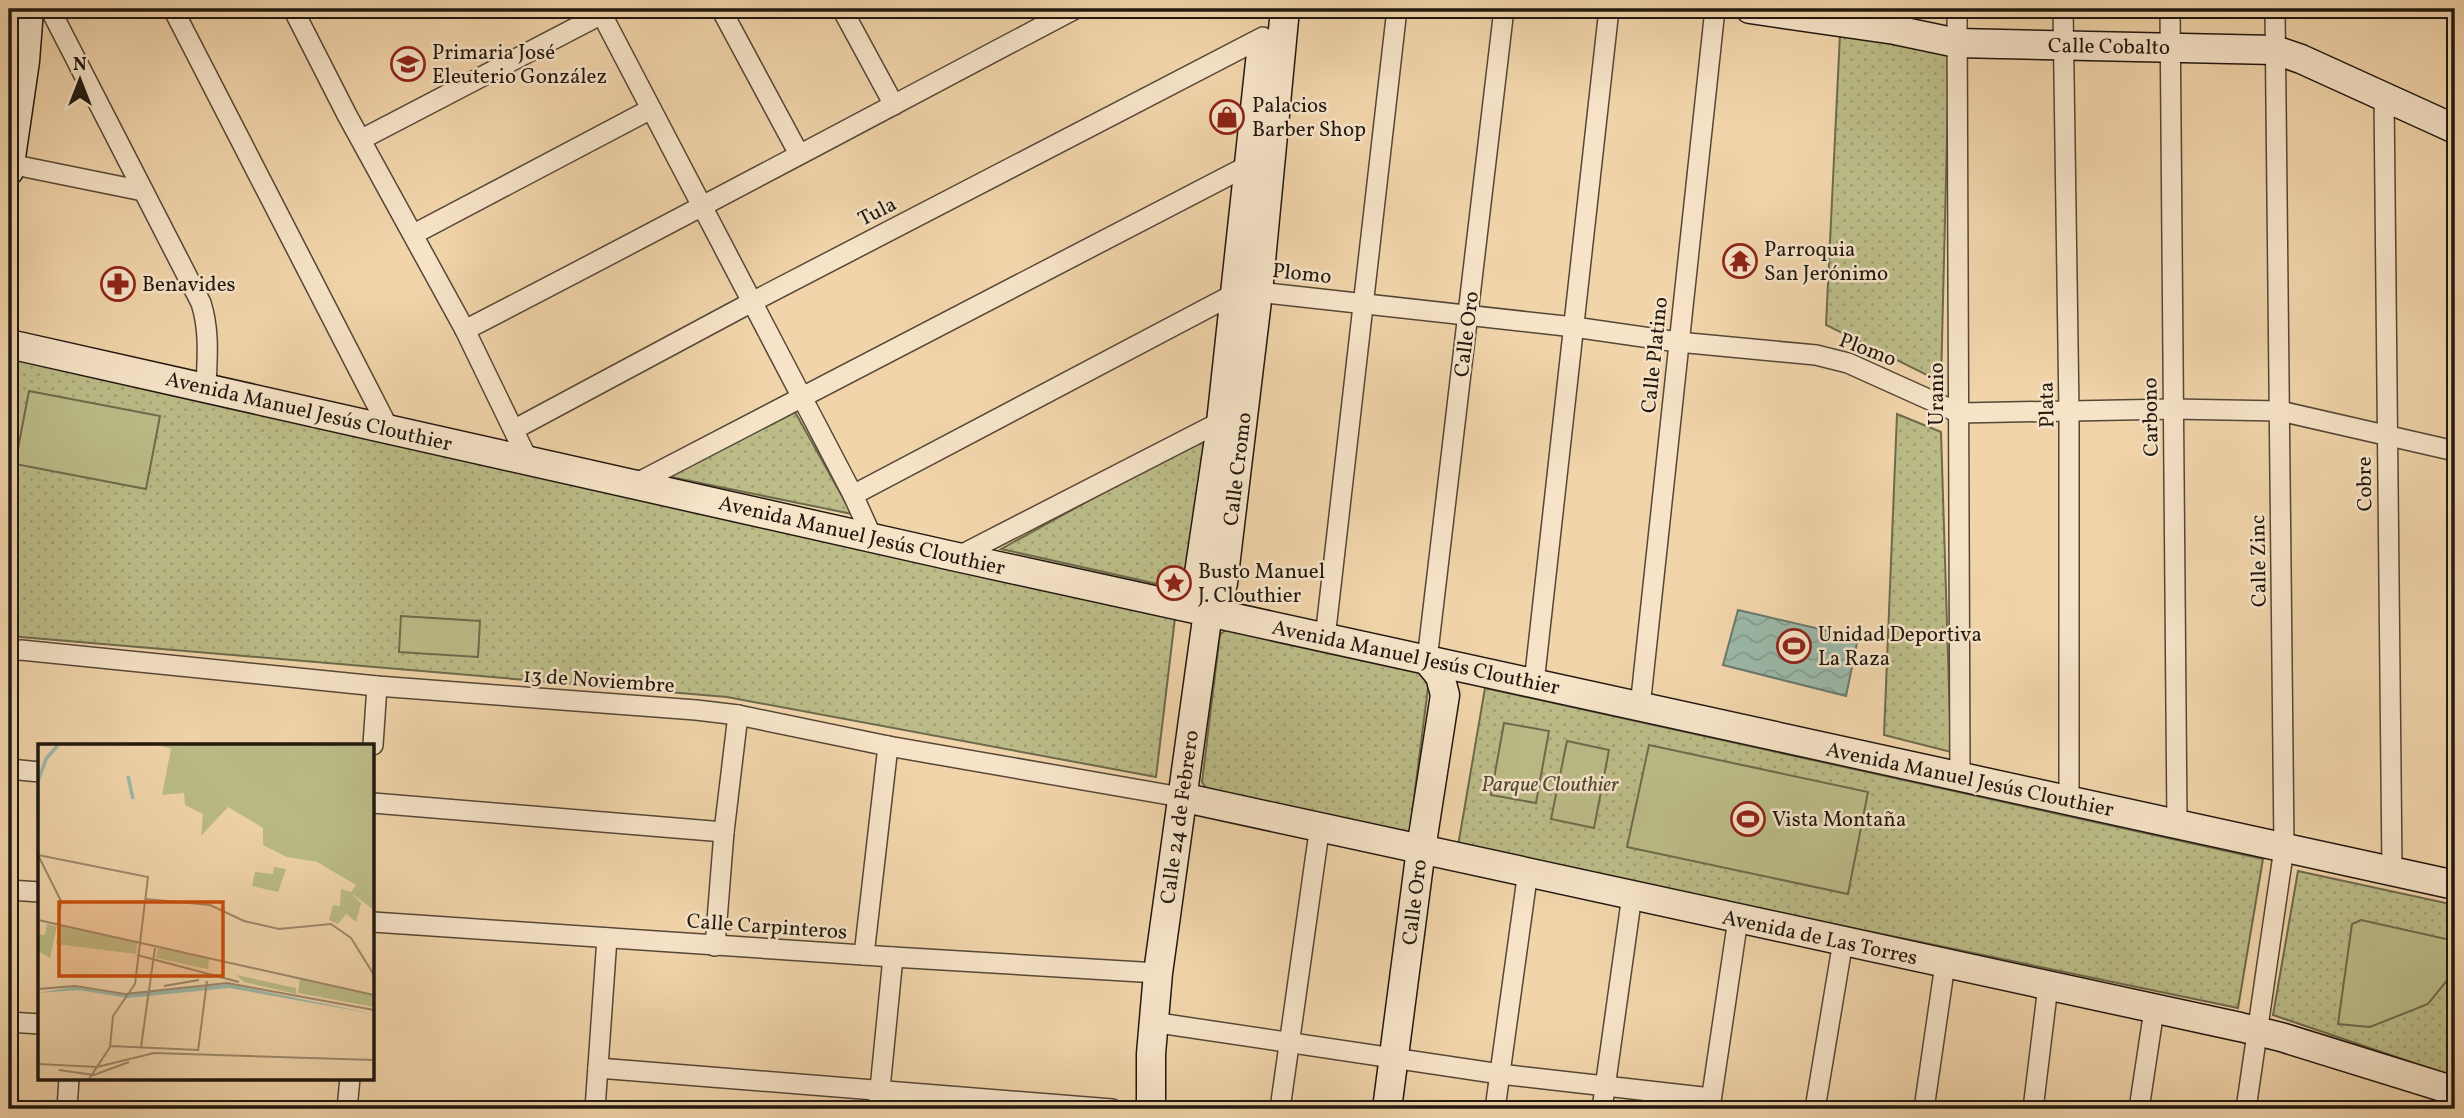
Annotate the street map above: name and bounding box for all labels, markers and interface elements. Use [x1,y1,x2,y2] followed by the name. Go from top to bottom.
[2048,32,2170,63] street label: Calle Cobalto
[432,39,607,92] place label: Primaria José Eleuterio González
[389,45,427,83] school or university icon: Primaria José Eleuterio González
[46,46,116,116] north arrow
[73,52,87,78] text: N
[1252,92,1366,145] place label: Palacios Barber Shop
[1208,98,1246,136] shop icon: Palacios Barber Shop
[853,190,902,234] street label: Tula
[1764,236,1888,289] place label: Parroquia San Jerónimo
[1721,242,1759,280] temple icon: Parroquia San Jerónimo
[1271,257,1333,292] street label: Plomo
[99,265,137,303] pharmacy icon: Benavides
[142,271,236,300] place label: Benavides
[1448,290,1487,379] street label: Calle Oro
[1635,296,1676,415] street label: Calle Platino
[1835,326,1900,375] street label: Plomo
[1923,362,1952,426] street label: Uranio
[162,365,455,460] street label: Avenida Manuel Jesús Clouthier
[2136,377,2167,457] street label: Carbono
[2033,381,2062,428] street label: Plata
[1217,411,1260,528] street label: Calle Cromo
[2351,456,2380,512] street label: Cobre
[715,489,1008,584] street label: Avenida Manuel Jesús Clouthier
[2244,515,2275,607] street label: Calle Zinc
[1198,558,1325,611] place label: Busto Manuel J. Clouthier
[1155,564,1193,602] place icon: Busto Manuel J. Clouthier
[1269,614,1562,703] street label: Avenida Manuel Jesús Clouthier
[1818,621,1982,674] place label: Unidad Deportiva La Raza
[1775,627,1813,665] sports icon: Unidad Deportiva La Raza
[522,662,676,701] street label: 13 de Noviembre
[1154,728,1207,906] street label: Calle 24 de Febrero
[1823,736,2116,825] street label: Avenida Manuel Jesús Clouthier
[38,744,374,1080] inset map
[1481,771,1619,800] park label: Parque Clouthier
[1729,800,1767,838] sports icon: Vista Montaña
[1772,806,1906,835] place label: Vista Montaña
[1396,858,1435,947] street label: Calle Oro
[1719,904,1920,973] street label: Avenida de Las Torres
[686,907,848,948] street label: Calle Carpinteros

